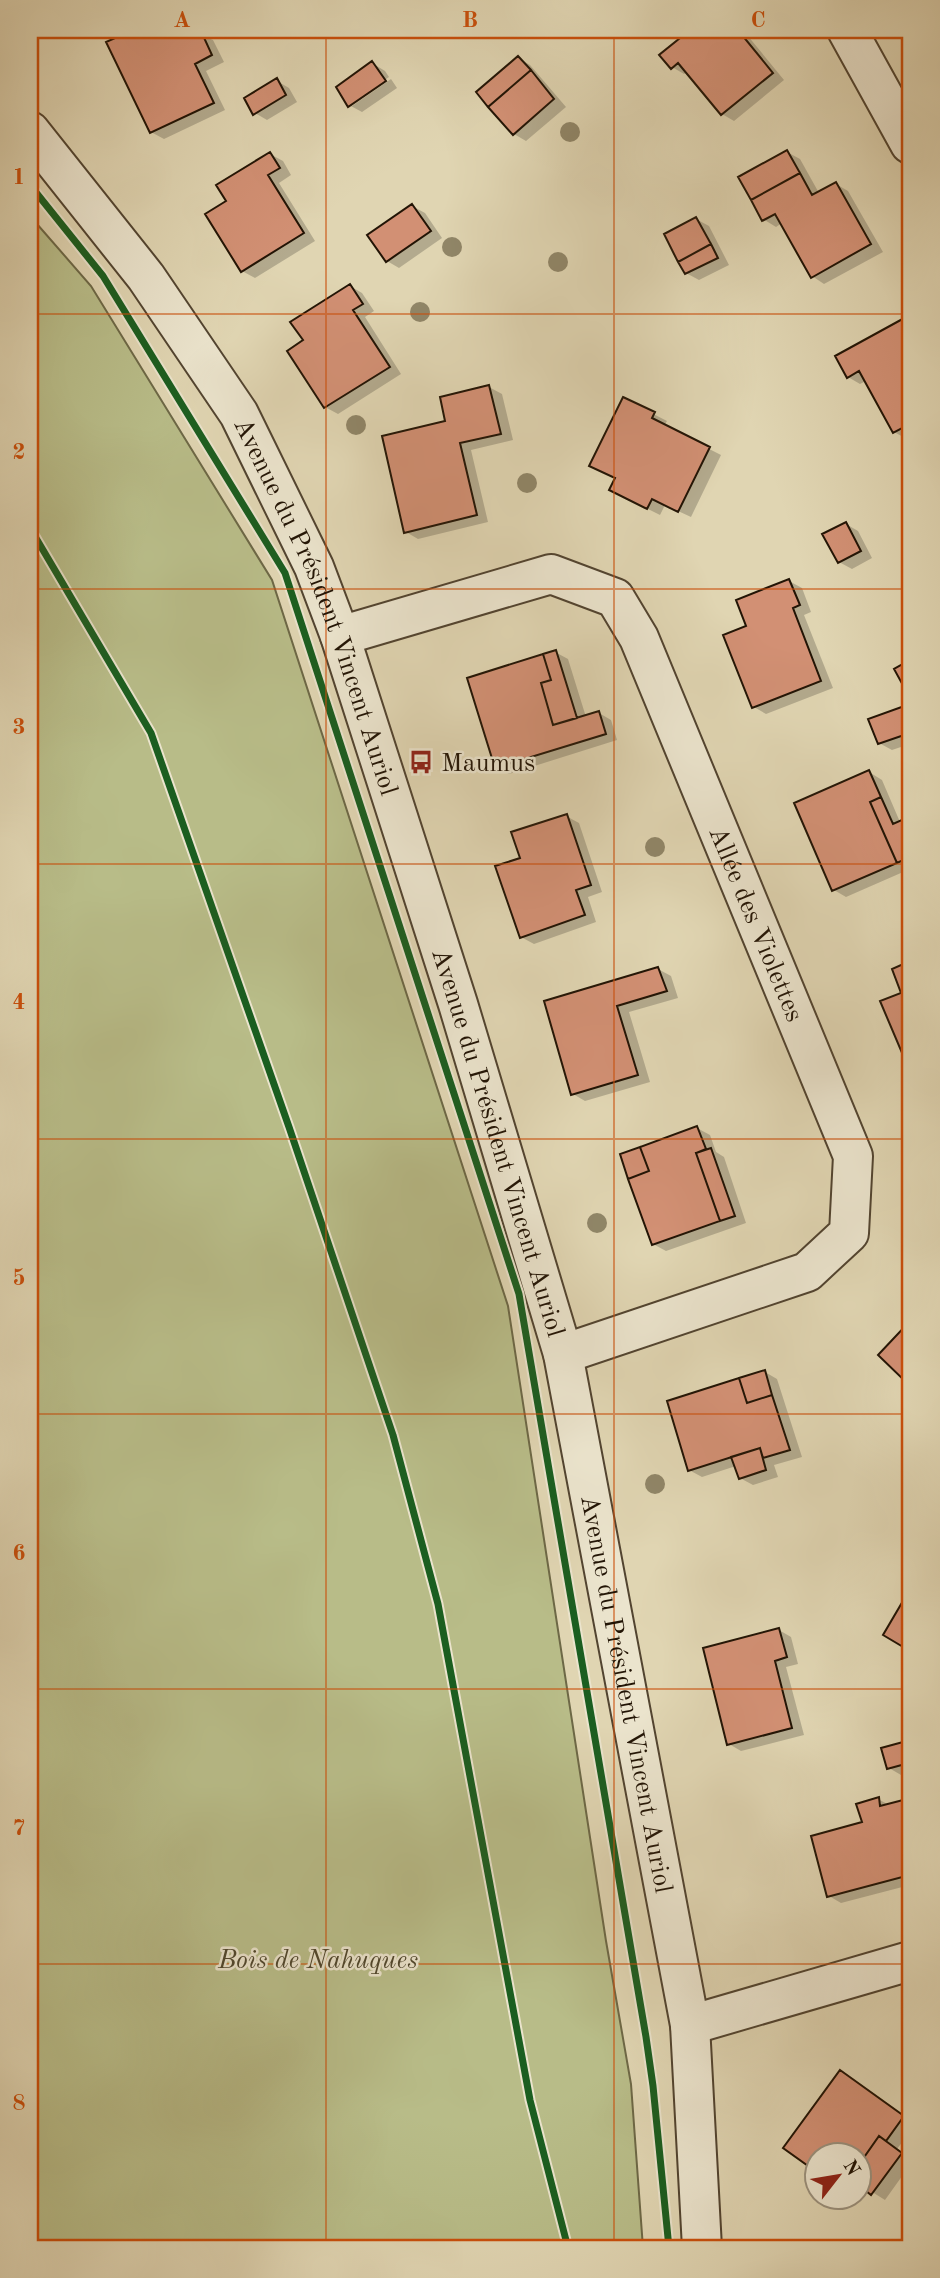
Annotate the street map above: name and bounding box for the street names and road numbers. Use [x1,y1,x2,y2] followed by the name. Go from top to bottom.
[228,414,401,799] street label: Avenue du Président Vincent Auriol
[703,823,807,1026] street label: Allée des Violettes
[426,946,568,1340] street label: Avenue du Président Vincent Auriol
[575,1493,676,1895] street label: Avenue du Président Vincent Auriol

